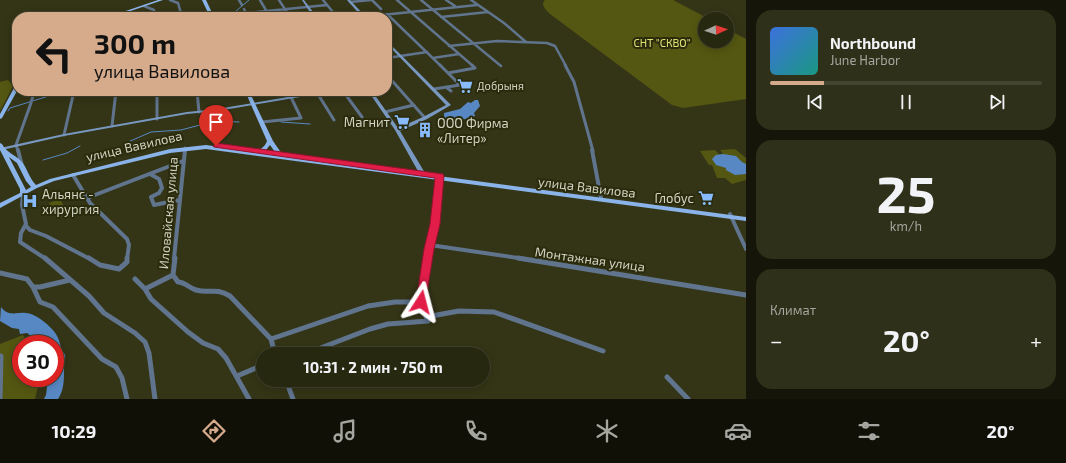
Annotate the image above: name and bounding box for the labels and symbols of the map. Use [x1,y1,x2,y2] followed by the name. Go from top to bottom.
[698,12,734,48] north arrow
[633,36,691,49] park label: СНТ "СКВО"
[456,77,474,95] supermarket icon: Добрыня
[477,79,524,92] place label: Добрыня
[199,105,233,146] pin
[393,113,411,131] supermarket icon: Магнит
[344,114,391,130] place label: Магнит
[437,115,509,146] place label: ООО Фирма «Литер»
[416,121,434,139] building icon: ООО Фирма «Литер»
[84,127,184,165] street label: улица Вавилова
[155,156,181,270] street label: Иловайская улица
[537,173,637,201] street label: улица Вавилова
[42,186,99,217] place label: Альянс - хирургия
[697,189,715,207] supermarket icon: Глобус
[654,190,694,206] place label: Глобус
[21,192,39,210] hospital icon: Альянс - хирургия
[534,243,646,275] street label: Монтажная улица
[400,281,442,323] position arrow
[12,335,64,387] speed limit sign: 30

